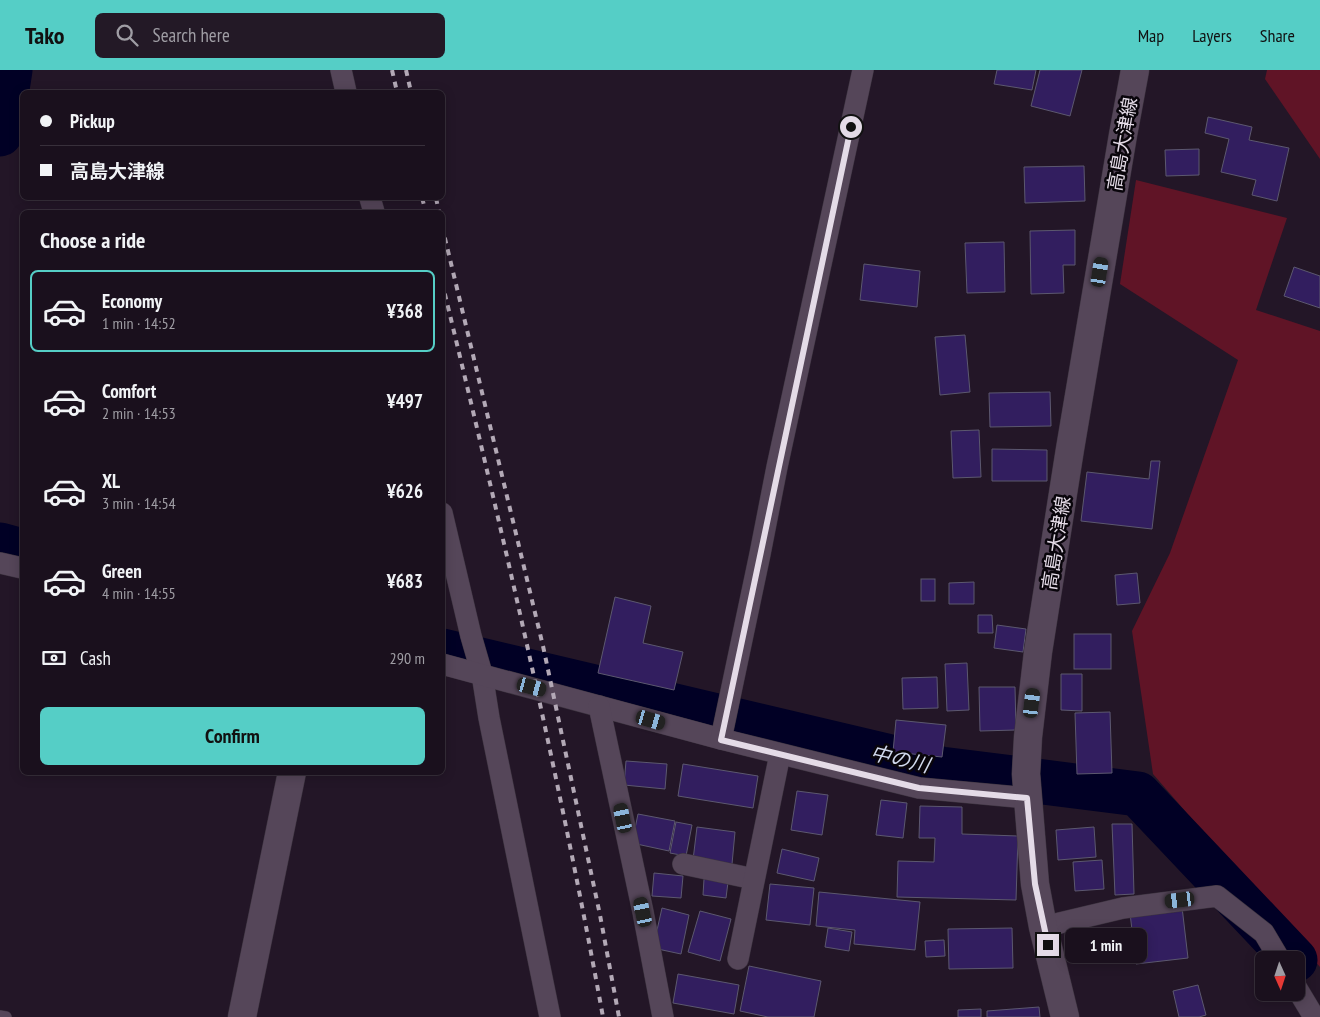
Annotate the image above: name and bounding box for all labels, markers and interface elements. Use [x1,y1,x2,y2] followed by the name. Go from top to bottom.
[95,13,445,58] search box
[25,20,65,51] text: Tako
[113,21,141,49] icon: search
[153,23,230,47] text: Search here
[1138,24,1164,47] text: Map
[1192,24,1232,47] text: Layers
[1260,24,1295,47] text: Share
[1102,95,1142,193] street label: 高島大津線
[70,109,115,133] text: Pickup
[840,116,862,138] route start
[70,159,165,183] text: 高島大津線
[40,226,145,254] text: Choose a ride
[1090,256,1109,288] car
[42,289,87,334] icon: car
[102,289,162,313] text: Economy
[387,299,423,323] text: ¥368
[102,313,176,333] text: 1 min · 14:52
[42,379,87,424] icon: car
[102,379,156,403] text: Comfort
[387,389,423,413] text: ¥497
[102,403,176,423] text: 2 min · 14:53
[42,469,87,514] icon: car
[102,469,120,493] text: XL
[387,479,423,503] text: ¥626
[102,493,176,513] text: 3 min · 14:54
[1037,494,1075,592] street label: 高島大津線
[42,559,87,604] icon: car
[102,559,142,583] text: Green
[387,569,423,593] text: ¥683
[102,583,176,603] text: 4 min · 14:55
[40,644,68,672] icon: cash
[80,646,111,670] text: Cash
[390,648,425,668] text: 290 m
[515,676,548,698] car
[1022,687,1041,719] car
[40,707,425,765] button: Confirm
[634,709,667,731] car
[868,740,934,779] water label: 中の川
[612,802,633,834] car
[1164,891,1195,909] car
[632,896,653,928] car
[1066,928,1148,962] callout: 1 min
[1037,934,1059,956] route end
[1090,935,1122,955] text: 1 min
[1255,951,1305,1001] north arrow
[1255,951,1305,1001] map controls

